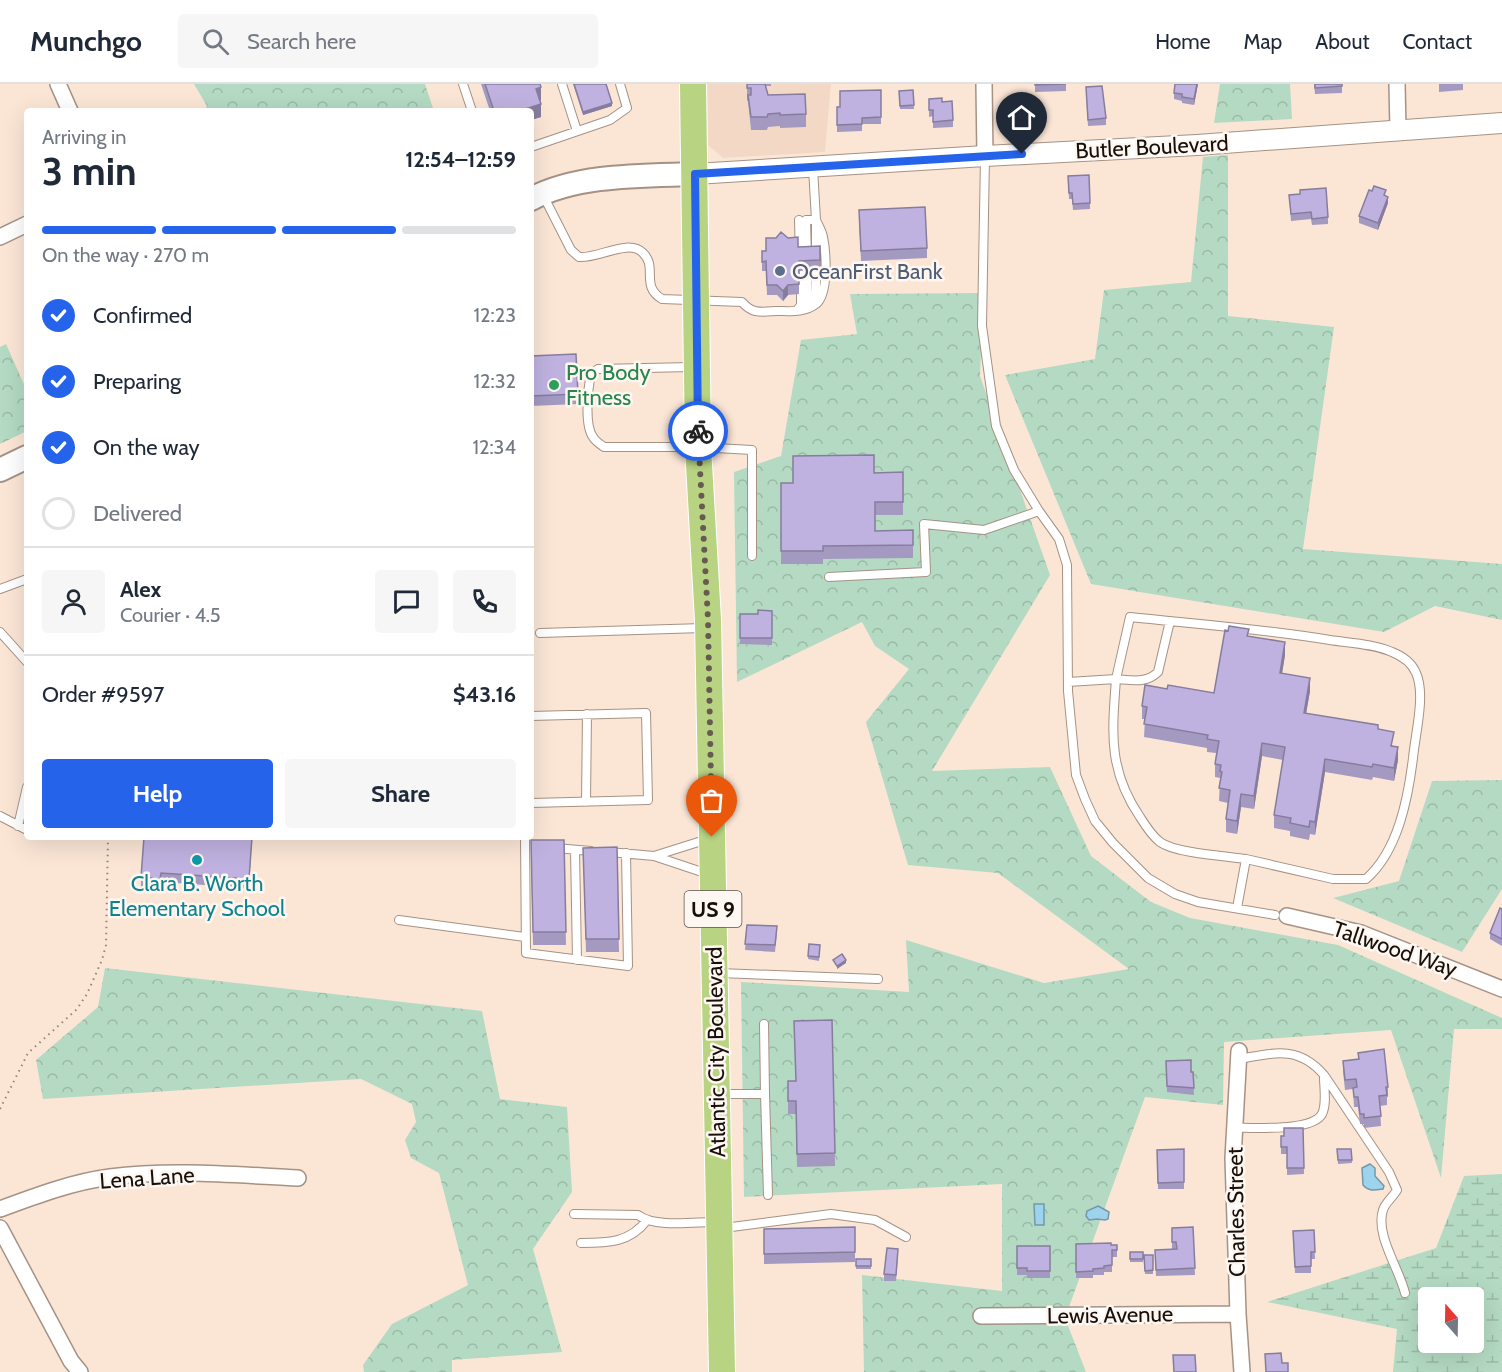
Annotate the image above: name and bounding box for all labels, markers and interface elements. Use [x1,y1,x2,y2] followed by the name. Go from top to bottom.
[178,14,598,68] search box
[30,24,142,58] text: Munchgo
[199,25,232,58] icon: search
[247,28,356,55] text: Search here
[1155,29,1211,54] text: Home
[1244,29,1282,54] text: Map
[1315,29,1369,54] text: About
[1402,29,1472,54] text: Contact
[996,92,1047,154] pin
[1005,101,1038,134] icon: home
[42,125,126,149] text: Arriving in
[1075,130,1229,164] street label: Butler Boulevard
[405,146,516,173] text: 12:54–12:59
[42,147,137,195] text: 3 min
[42,243,209,267] text: On the way · 270 m
[792,258,943,285] place label: OceanFirst Bank
[773,264,787,278] marker: OceanFirst Bank
[42,299,75,332] icon: check
[93,302,192,329] text: Confirmed
[474,303,516,327] text: 12:23
[566,359,651,411] place label: Pro Body Fitness
[42,365,75,398] icon: check
[93,368,181,395] text: Preparing
[474,369,516,393] text: 12:32
[547,378,561,392] marker: Pro Body Fitness
[668,401,728,461] courier
[682,415,715,448] icon: bike
[42,431,75,464] icon: check
[93,434,200,461] text: On the way
[472,435,516,459] text: 12:34
[93,500,182,527] text: Delivered
[42,570,105,633] button: person
[375,570,438,633] button: chat
[453,570,516,633] button: phone
[120,576,161,603] text: Alex
[120,603,221,627] text: Courier · 4.5
[42,681,164,708] text: Order #9597
[453,681,516,708] text: $43.16
[42,759,273,828] button: Help
[285,759,516,828] button: Share
[686,775,737,837] pin
[695,784,728,817] icon: bag
[190,853,204,867] marker: Clara B. Worth Elementary School
[109,870,286,922] place label: Clara B. Worth Elementary School
[684,891,742,927] road number: US 9
[1329,915,1461,983] street label: Tallwood Way
[701,946,731,1158] street label: Atlantic City Boulevard
[1221,1146,1251,1277] street label: Charles Street
[99,1161,195,1195] street label: Lena Lane
[1418,1287,1484,1353] north arrow
[1418,1287,1484,1353] map controls
[1047,1300,1173,1330] street label: Lewis Avenue

